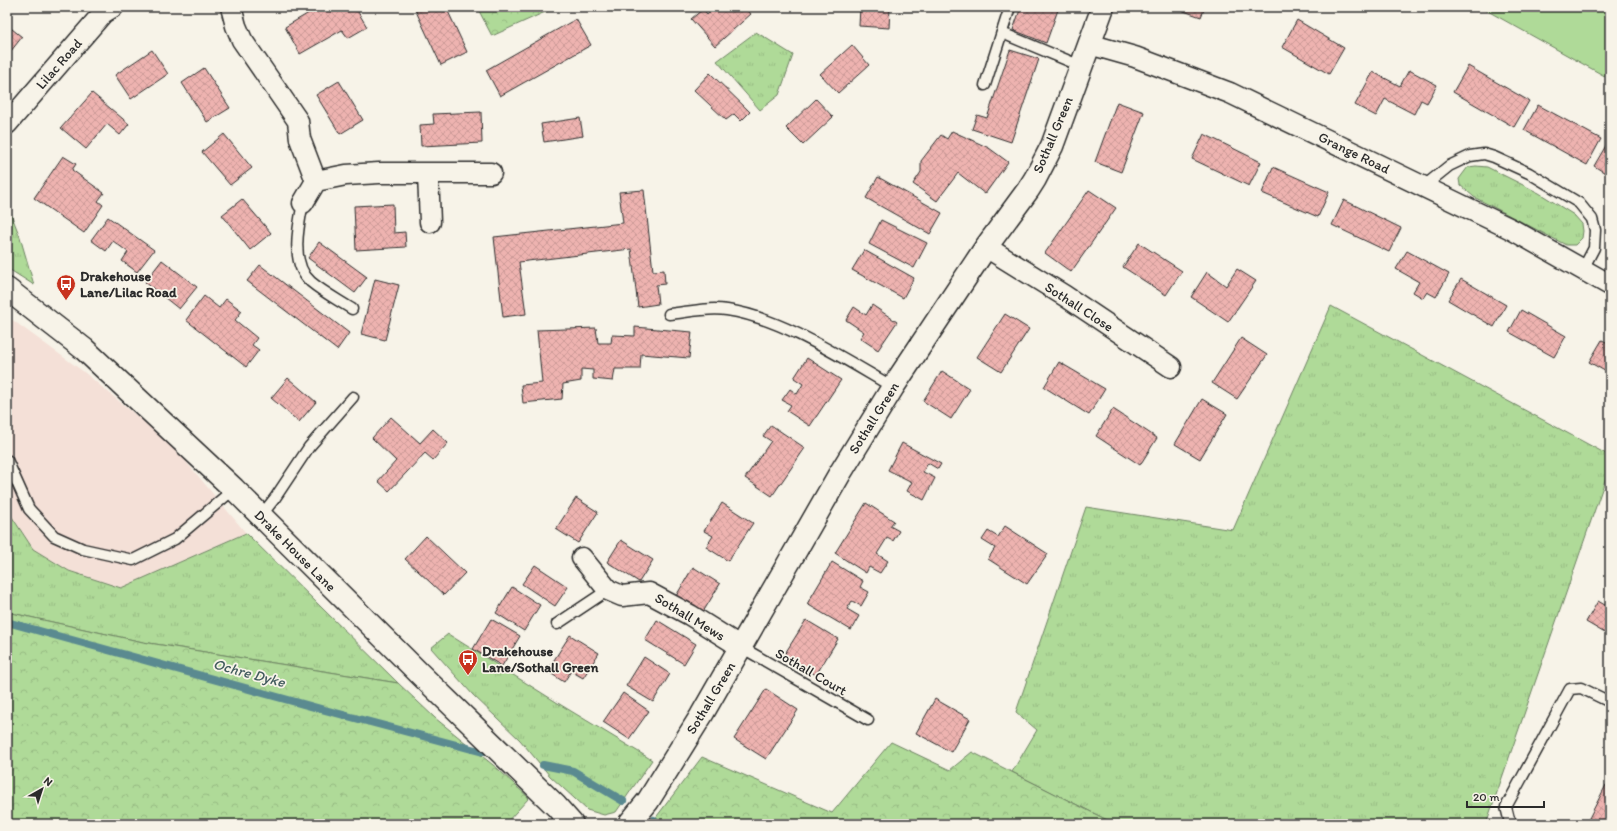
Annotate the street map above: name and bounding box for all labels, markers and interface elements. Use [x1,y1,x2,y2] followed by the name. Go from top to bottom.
[32,35,86,93] street label: Lilac Road
[1029,94,1077,176] street label: Sothall Green
[1315,128,1393,178] street label: Grange Road
[80,268,177,301] place label: Drakehouse Lane/Lilac Road
[55,273,77,301] bus stop icon: Drakehouse Lane/Lilac Road
[1041,279,1117,336] street label: Sothall Close
[845,379,903,457] street label: Sothall Green
[251,507,340,596] street label: Drake House Lane
[652,589,728,645] street label: Sothall Mews
[482,643,599,676] place label: Drakehouse Lane/Sothall Green
[772,645,850,699] street label: Sothall Court
[457,648,479,676] bus stop icon: Drakehouse Lane/Sothall Green
[211,655,288,691] water label: Ochre Dyke
[683,659,739,737] street label: Sothall Green
[22,769,62,809] north arrow
[41,774,55,789] text: N
[1467,783,1544,809] scale bar
[1473,790,1500,804] text: 20 m

